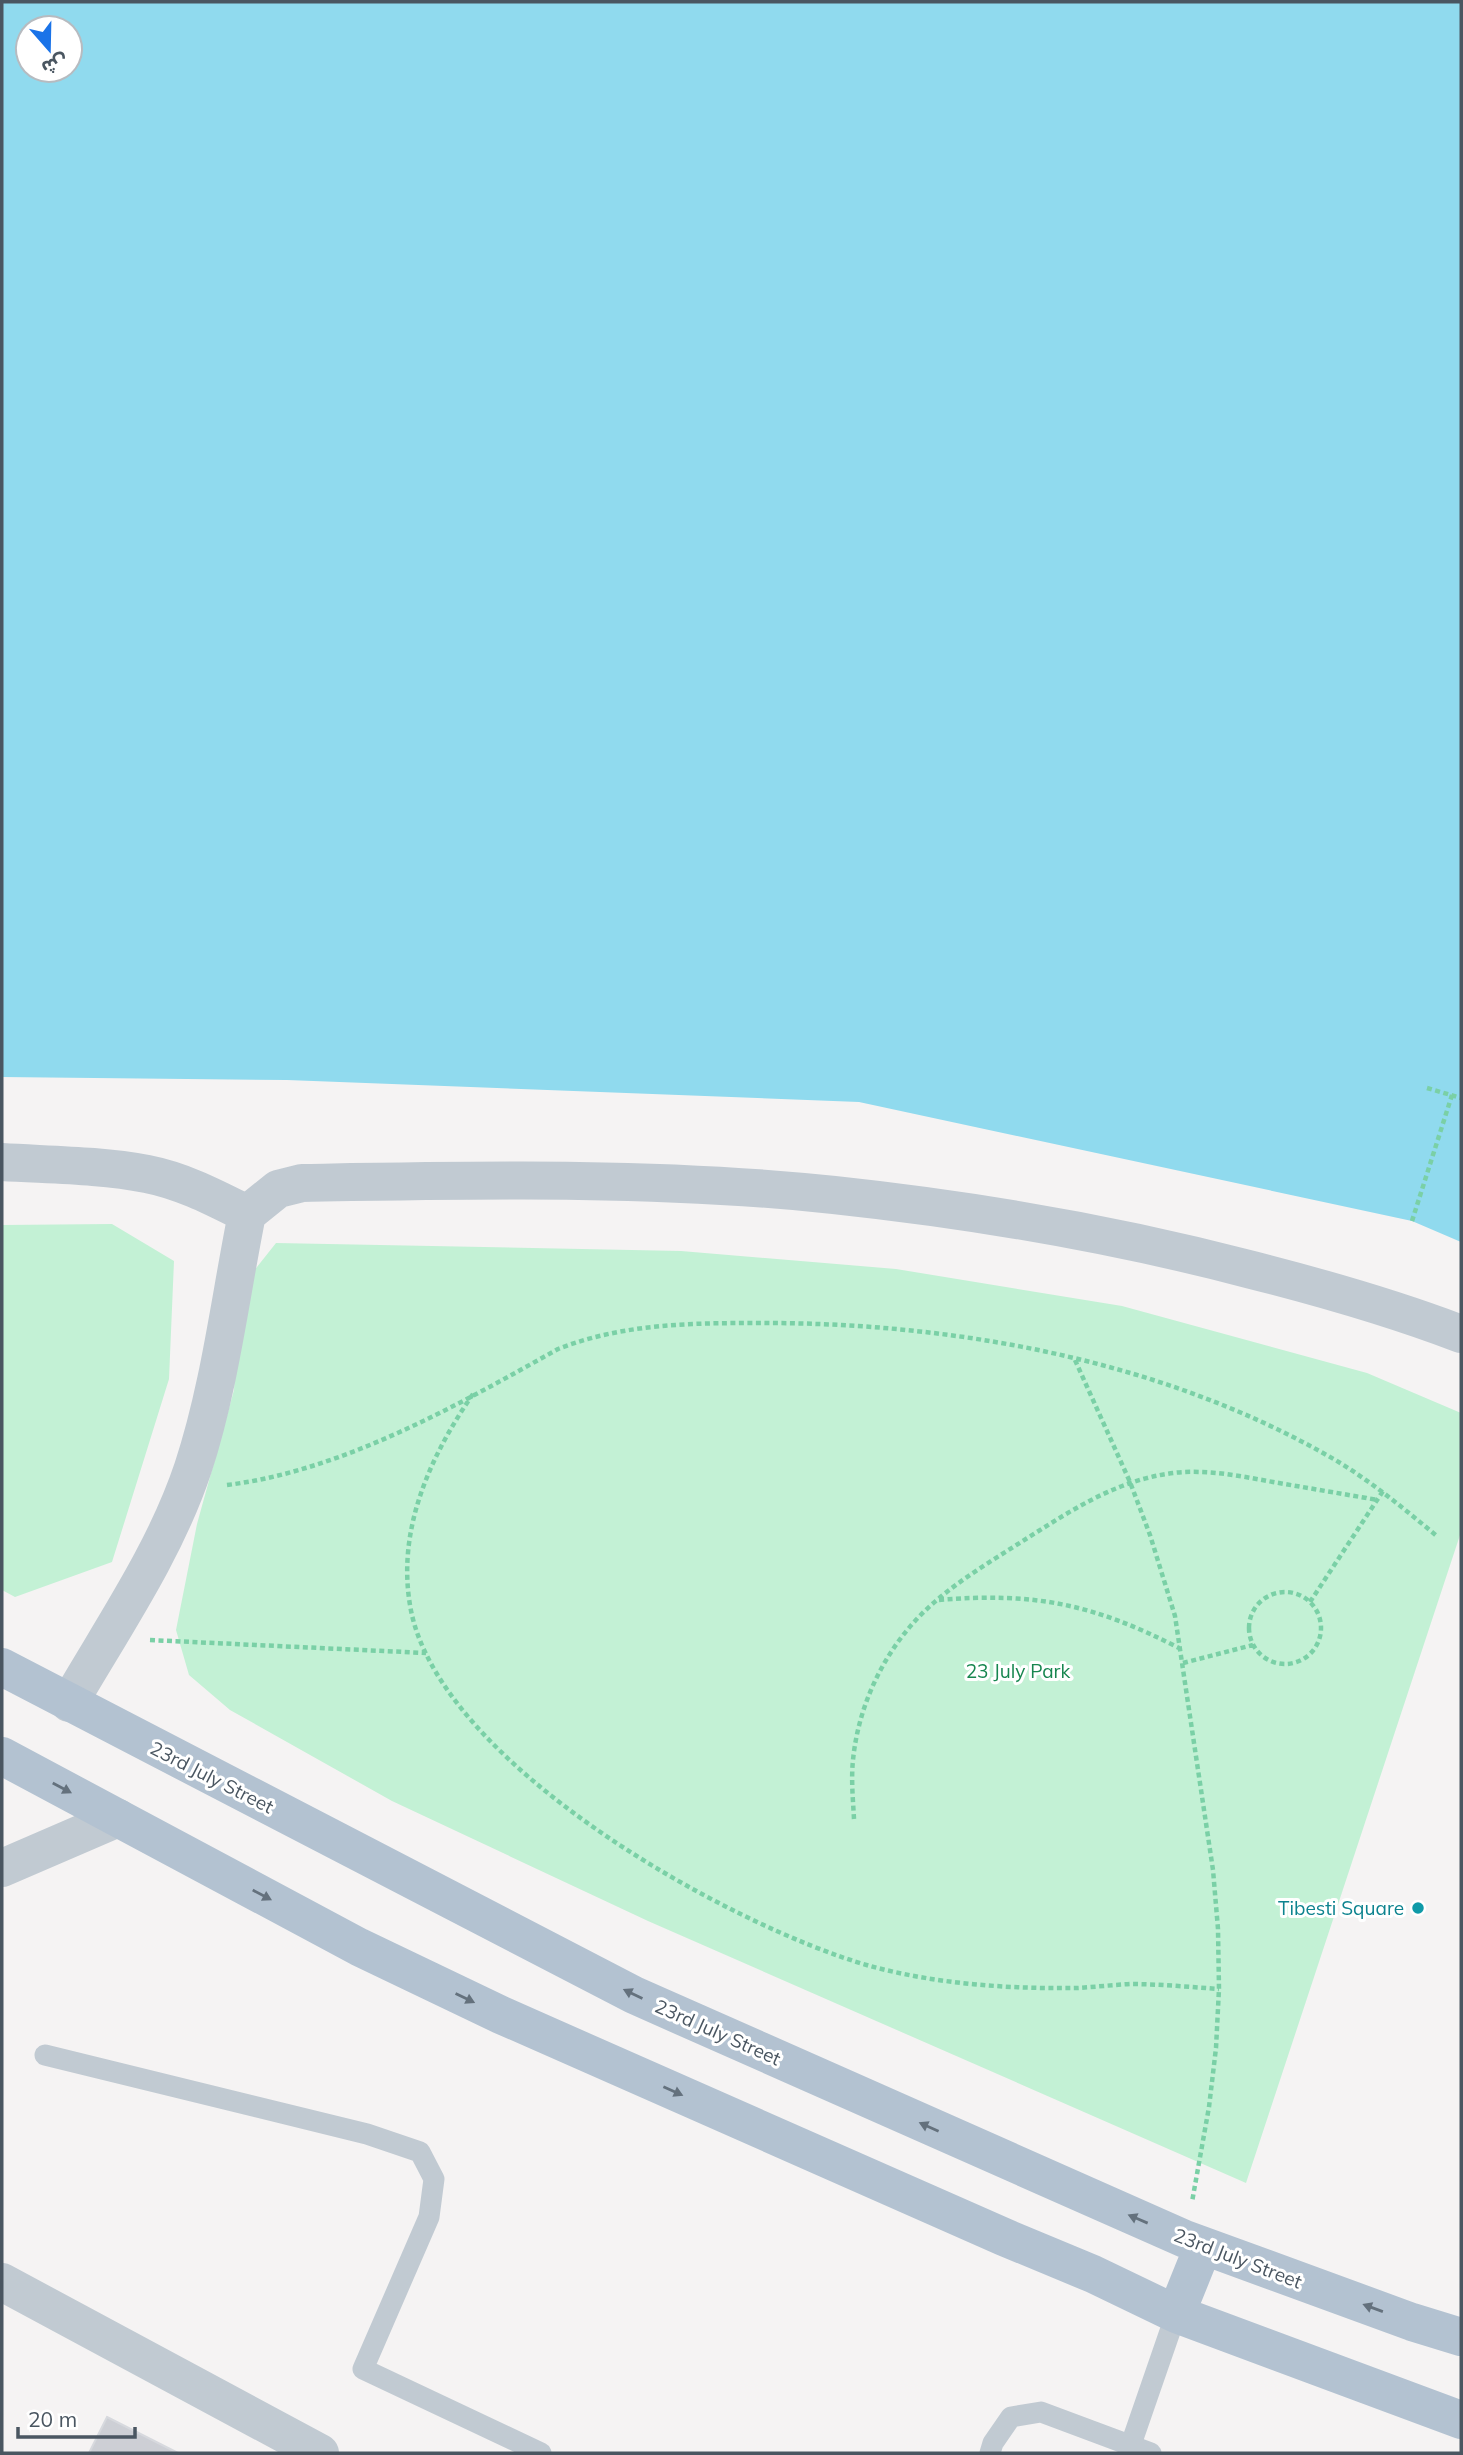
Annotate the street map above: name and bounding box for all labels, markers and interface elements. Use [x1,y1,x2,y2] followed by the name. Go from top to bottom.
[14,14,84,84] north arrow
[38,49,71,81] text: ش
[966,1659,1070,1683] park label: 23 July Park
[146,1736,278,1819] street label: 23rd July Street
[52,1782,72,1794] one-way arrow
[253,1889,272,1901] one-way arrow
[1278,1896,1404,1920] place label: Tibesti Square
[1410,1900,1426,1916] marker: Tibesti Square
[623,1988,643,1999] one-way arrow
[455,1992,475,2004] one-way arrow
[651,1994,785,2071] street label: 23rd July Street
[663,2085,683,2097] one-way arrow
[919,2121,940,2132] one-way arrow
[1127,2213,1148,2224] one-way arrow
[1171,2223,1306,2294] street label: 23rd July Street
[1363,2302,1384,2313] one-way arrow
[18,2396,135,2440] scale bar
[28,2406,77,2432] text: 20 m

